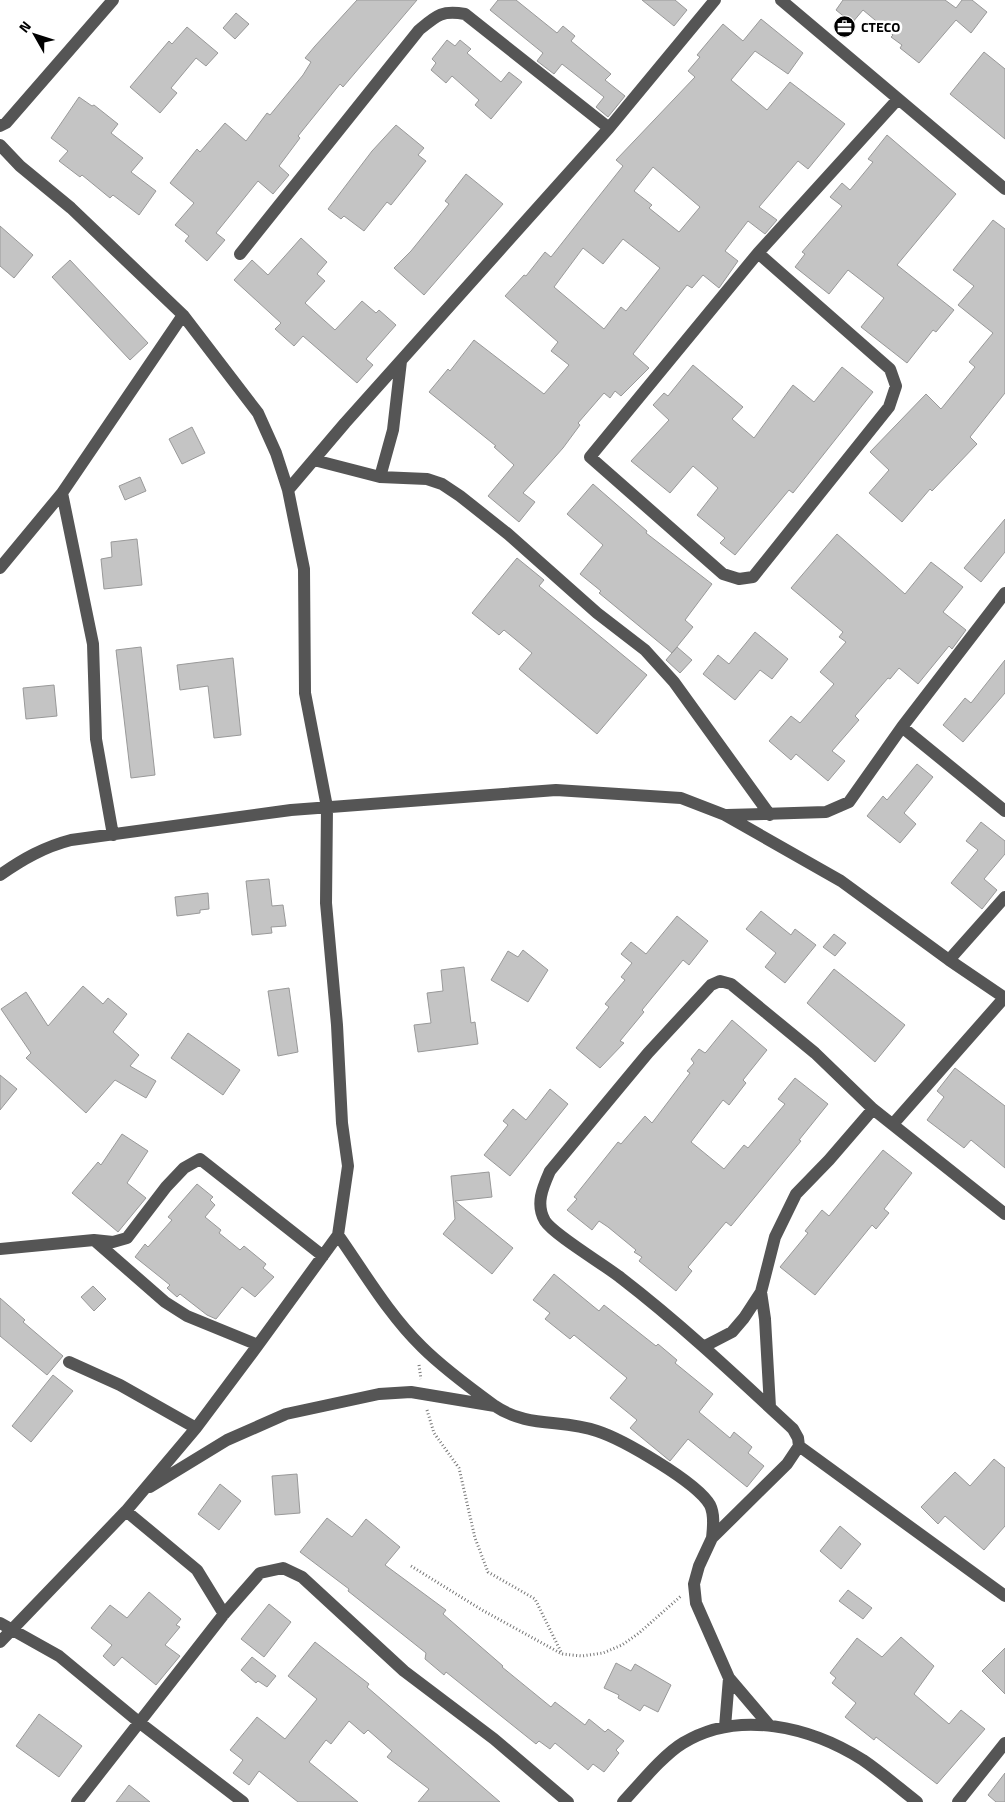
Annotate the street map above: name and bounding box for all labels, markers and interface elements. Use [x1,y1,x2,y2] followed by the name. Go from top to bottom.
[10,10,60,60] north arrow
[833,14,857,38] office icon: CTECO
[13,16,36,37] text: N
[861,16,900,37] place label: CTECO

